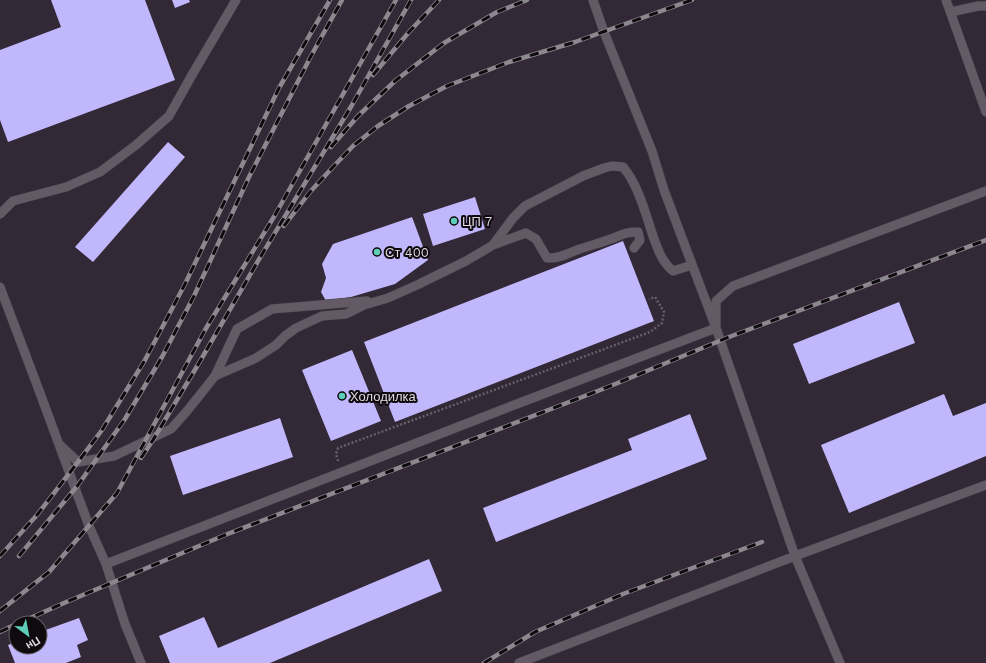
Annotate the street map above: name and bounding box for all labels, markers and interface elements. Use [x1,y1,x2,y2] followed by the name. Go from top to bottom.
[462,214,492,229] place label: ЦП 7
[449,216,459,226] marker: ЦП 7
[385,245,429,260] place label: Ст 400
[372,247,382,257] marker: Ст 400
[350,389,417,404] place label: Холодилка
[337,391,347,401] marker: Холодилка
[8,615,48,655] north arrow
[23,634,43,652] text: Пн

